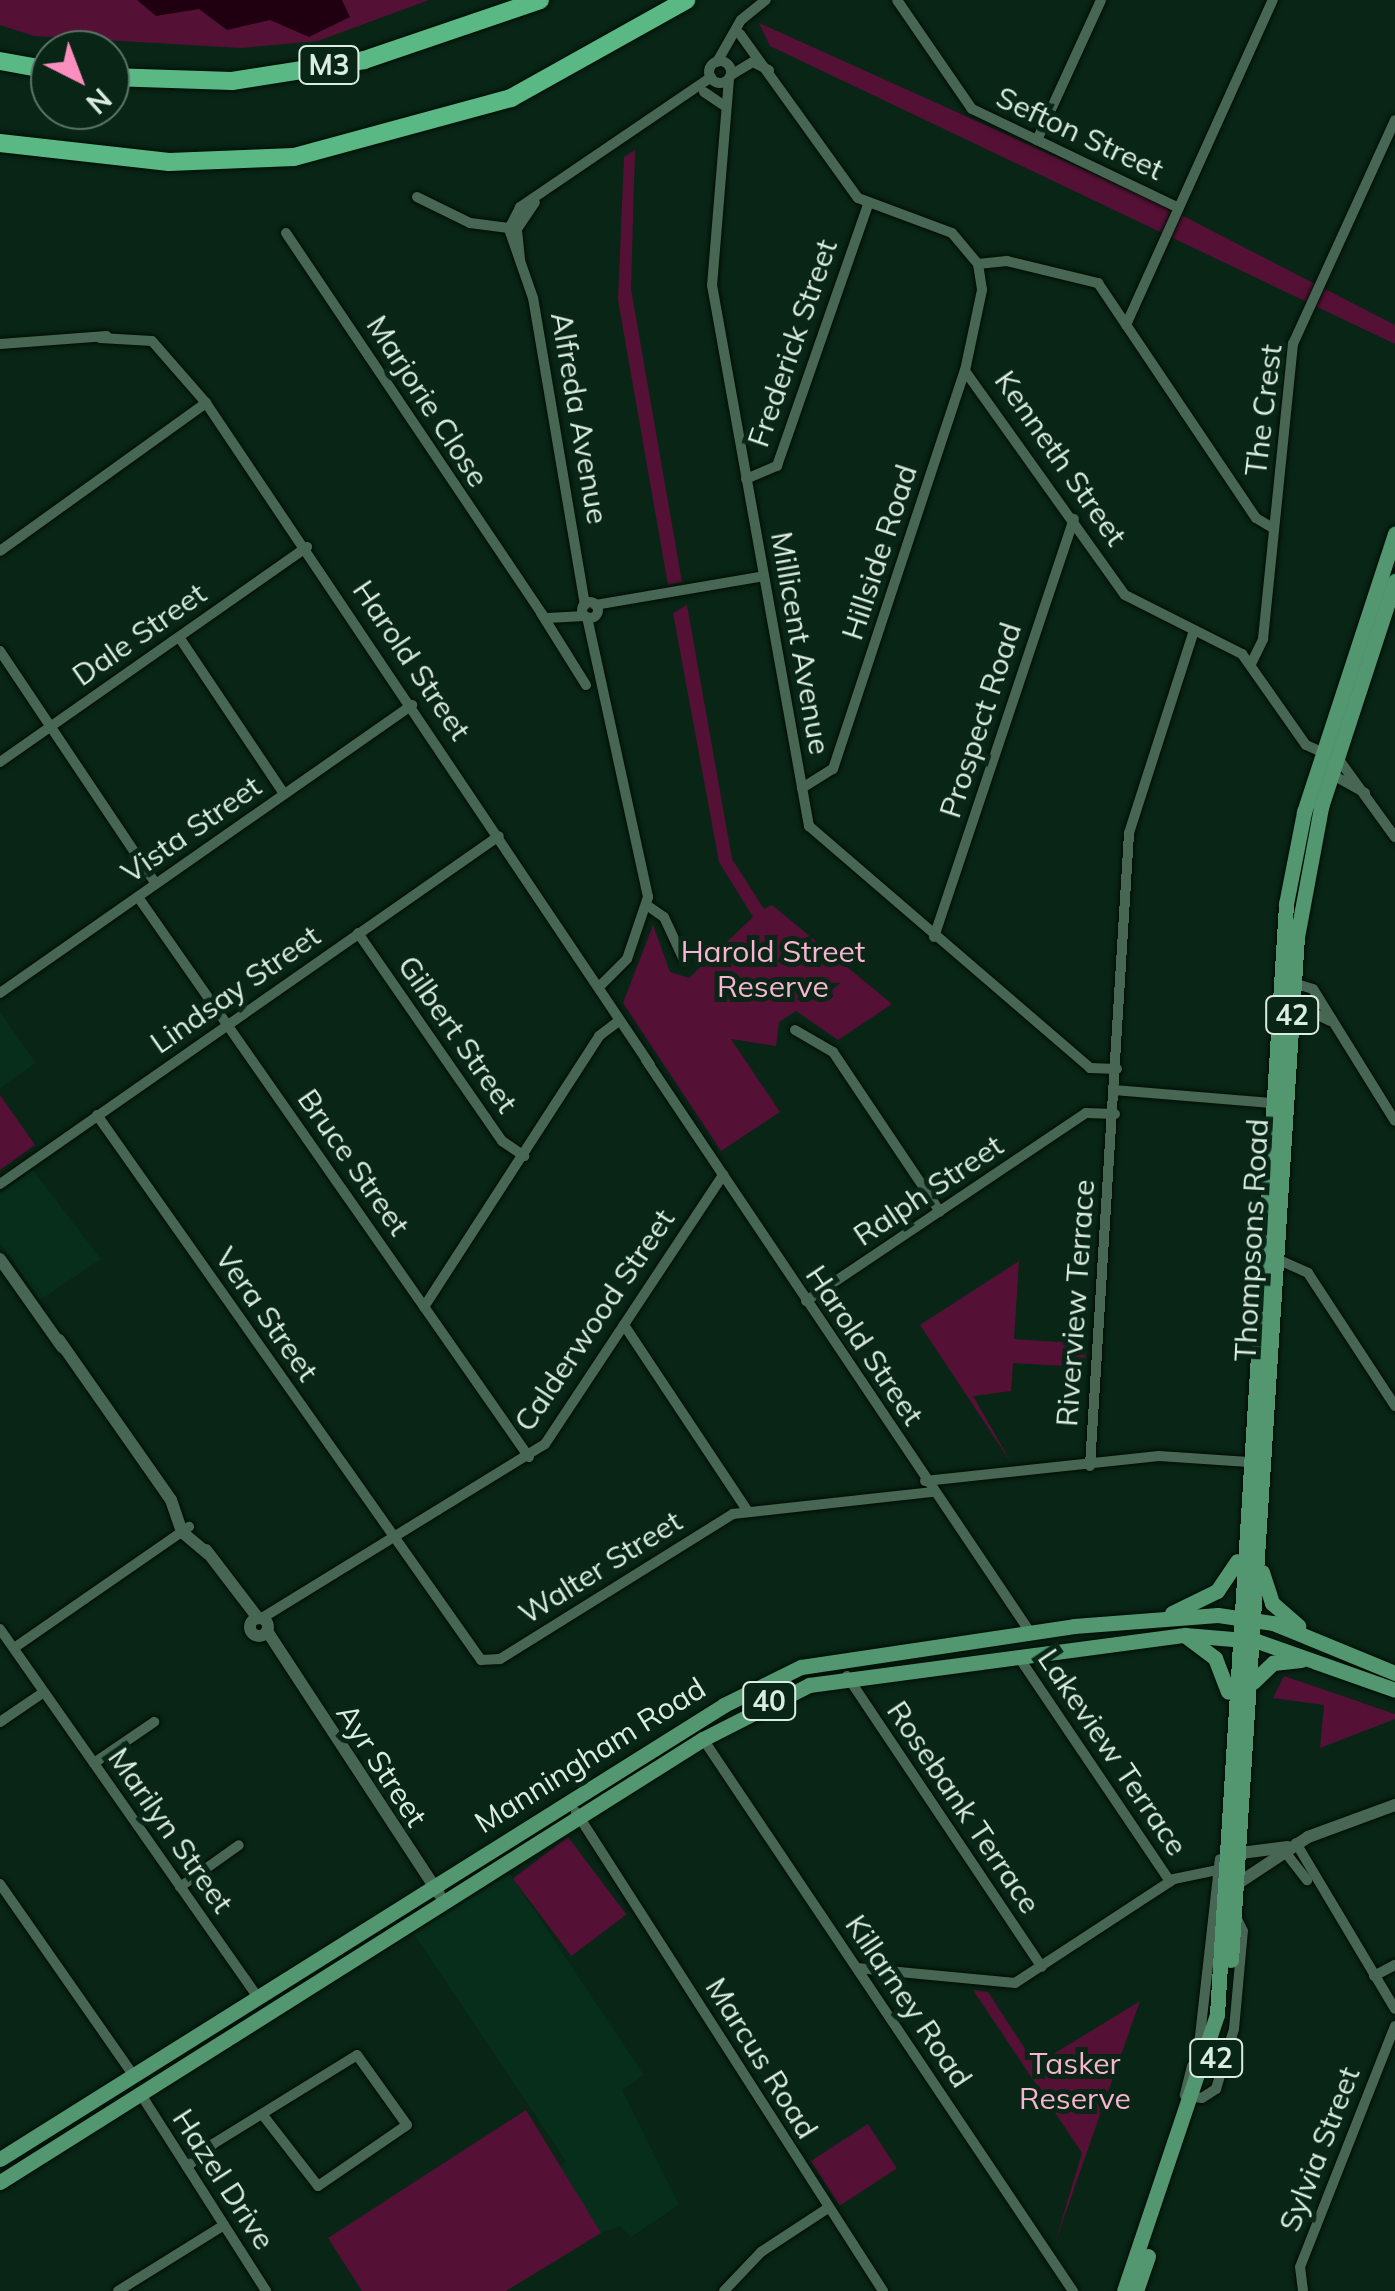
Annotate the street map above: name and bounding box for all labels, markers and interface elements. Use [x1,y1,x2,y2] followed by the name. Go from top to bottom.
[30,30,130,130] north arrow
[296,42,362,88] road number: M3
[991,79,1169,187] street label: Sefton Street
[80,81,119,121] text: N
[740,235,844,451] street label: Frederick Street
[359,309,497,493] street label: Marjorie Close
[544,309,616,527] street label: Alfreda Avenue
[1237,342,1289,478] street label: The Crest
[987,364,1135,552] street label: Kenneth Street
[834,460,924,644] street label: Hillside Road
[764,529,838,757] street label: Millicent Avenue
[345,573,479,747] street label: Harold Street
[65,575,213,693] street label: Dale Street
[932,618,1028,822] street label: Prospect Road
[114,768,268,890] street label: Vista Street
[143,917,327,1061] street label: Lindsay Street
[681,933,865,1004] park label: Harold Street Reserve
[391,949,525,1119] street label: Gilbert Street
[1264,992,1320,1038] road number: 42
[290,1082,418,1242] street label: Bruce Street
[1227,1118,1275,1362] street label: Thompsons Road
[847,1127,1009,1253] street label: Ralph Street
[1048,1178,1102,1428] street label: Riverview Terrace
[506,1202,682,1438] street label: Calderwood Street
[208,1240,326,1388] street label: Vera Street
[798,1258,932,1432] street label: Harold Street
[512,1503,688,1631] street label: Walter Street
[1031,1642,1195,1862] street label: Lakeview Terrace
[468,1670,712,1840] street label: Manningham Road
[742,1678,796,1724] road number: 40
[880,1694,1048,1920] street label: Rosebank Terrace
[329,1697,435,1833] street label: Ayr Street
[101,1741,241,1919] street label: Marilyn Street
[838,1908,980,2094] street label: Killarney Road
[698,1971,826,2145] street label: Marcus Road
[1188,2035,1244,2081] road number: 42
[1019,2045,1131,2116] park label: Tasker Reserve
[1271,2062,1367,2236] street label: Sylvia Street
[165,2102,283,2256] street label: Hazel Drive

